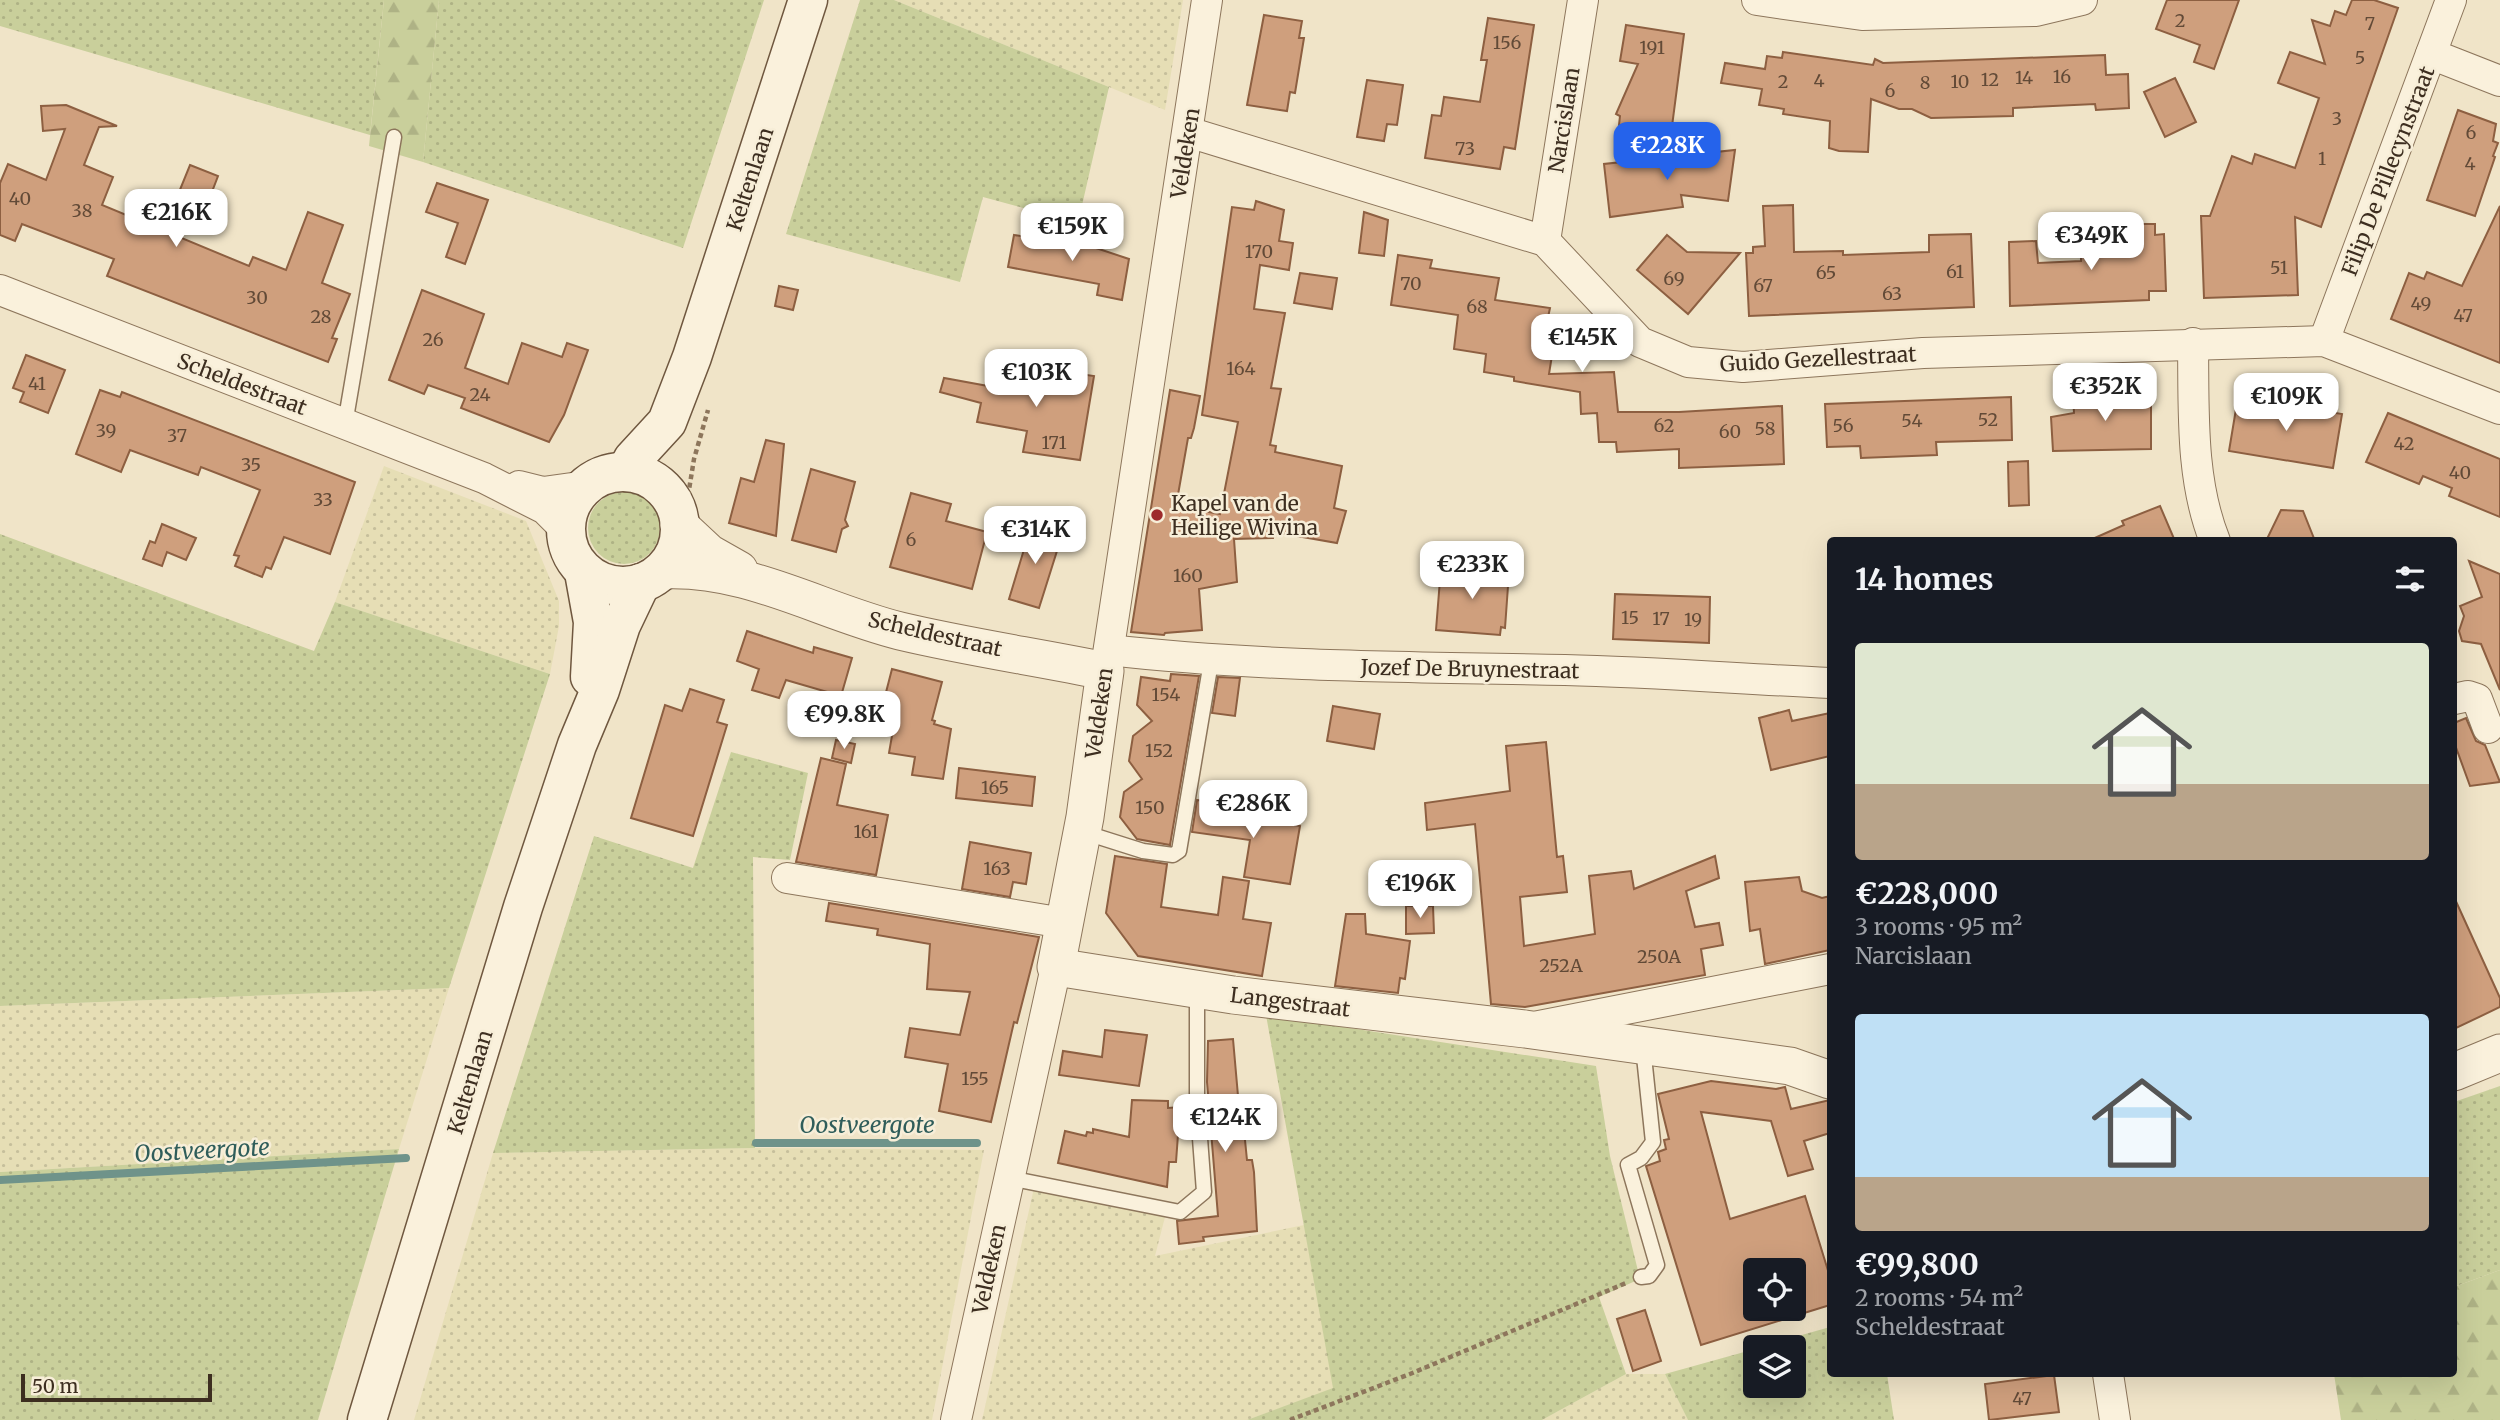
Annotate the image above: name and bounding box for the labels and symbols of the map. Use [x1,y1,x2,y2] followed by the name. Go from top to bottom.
[2175,9,2185,32] house number: 2
[2365,12,2375,35] house number: 7
[1493,31,1521,54] house number: 156
[1639,36,1665,59] house number: 191
[2355,46,2365,69] house number: 5
[2336,62,2440,280] street label: Filip De Pillecynstraat
[1542,65,1586,175] street label: Narcislaan
[2053,65,2071,88] house number: 16
[2015,66,2033,89] house number: 14
[1981,68,1999,91] house number: 12
[1813,69,1825,92] house number: 4
[1778,70,1788,93] house number: 2
[1951,70,1969,93] house number: 10
[1920,71,1930,94] house number: 8
[1885,79,1896,102] house number: 6
[1164,106,1206,201] street label: Veldeken
[2332,107,2342,130] house number: 3
[2466,121,2477,144] house number: 6
[1618,122,1716,182] pin: €228K
[721,124,779,234] street label: Keltenlaan
[1455,137,1475,160] house number: 73
[2318,147,2326,170] house number: 1
[2464,152,2476,175] house number: 4
[9,187,31,210] house number: 40
[127,190,225,249] pin: €216K
[72,199,92,222] house number: 38
[1023,204,1121,263] pin: €159K
[2042,212,2140,272] pin: €349K
[1245,240,1273,263] house number: 170
[2270,256,2288,279] house number: 51
[1946,260,1964,283] house number: 61
[1816,261,1836,284] house number: 65
[1663,267,1685,290] house number: 69
[1400,272,1422,295] house number: 70
[1753,274,1773,297] house number: 67
[1882,282,1902,305] house number: 63
[246,286,268,309] house number: 30
[2411,292,2431,315] house number: 49
[1466,295,1488,318] house number: 68
[2453,304,2473,327] house number: 47
[310,305,332,328] house number: 28
[1533,314,1631,374] pin: €145K
[422,328,444,351] house number: 26
[1719,340,1917,378] street label: Guido Gezellestraat
[173,347,311,421] street label: Scheldestraat
[987,350,1085,409] pin: €103K
[1226,357,1256,380] house number: 164
[2056,364,2154,423] pin: €352K
[28,372,46,395] house number: 41
[2237,374,2335,433] pin: €109K
[469,383,491,406] house number: 24
[1978,408,1998,431] house number: 52
[1901,409,1923,432] house number: 54
[1654,414,1674,437] house number: 62
[1832,414,1854,437] house number: 56
[1755,417,1775,440] house number: 58
[96,419,116,442] house number: 39
[1719,420,1741,443] house number: 60
[167,424,187,447] house number: 37
[1041,431,1067,454] house number: 171
[2394,432,2414,455] house number: 42
[241,453,261,476] house number: 35
[2449,461,2471,484] house number: 40
[313,488,333,511] house number: 33
[1171,490,1318,541] place label: Kapel van de Heilige Wivina
[986,506,1084,566] pin: €314K
[1149,507,1165,523] marker: Kapel van de Heilige Wivina
[906,528,917,551] house number: 6
[1423,542,1521,601] pin: €233K
[1173,564,1203,587] house number: 160
[865,605,1005,663] street label: Scheldestraat
[1621,606,1639,629] house number: 15
[1652,607,1670,630] house number: 17
[1684,608,1702,631] house number: 19
[1359,654,1580,684] street label: Jozef De Bruynestraat
[1079,666,1119,761] street label: Veldeken
[1152,683,1180,706] house number: 154
[787,692,901,751] pin: €99.8K
[1145,739,1173,762] house number: 152
[981,776,1009,799] house number: 165
[1204,780,1302,840] pin: €286K
[1135,796,1165,819] house number: 150
[853,820,879,843] house number: 161
[983,857,1011,880] house number: 163
[1371,860,1469,920] pin: €196K
[1637,945,1681,968] house number: 250A
[1539,954,1583,977] house number: 252A
[1228,981,1352,1023] street label: Langestraat
[441,1027,499,1137] street label: Keltenlaan
[961,1067,989,1090] house number: 155
[1176,1094,1274,1154] pin: €124K
[799,1110,935,1139] water label: Oostveergote
[134,1132,270,1168] water label: Oostveergote
[966,1221,1012,1318] street label: Veldeken
[21,1371,212,1403] scale bar
[2012,1387,2032,1410] house number: 47

